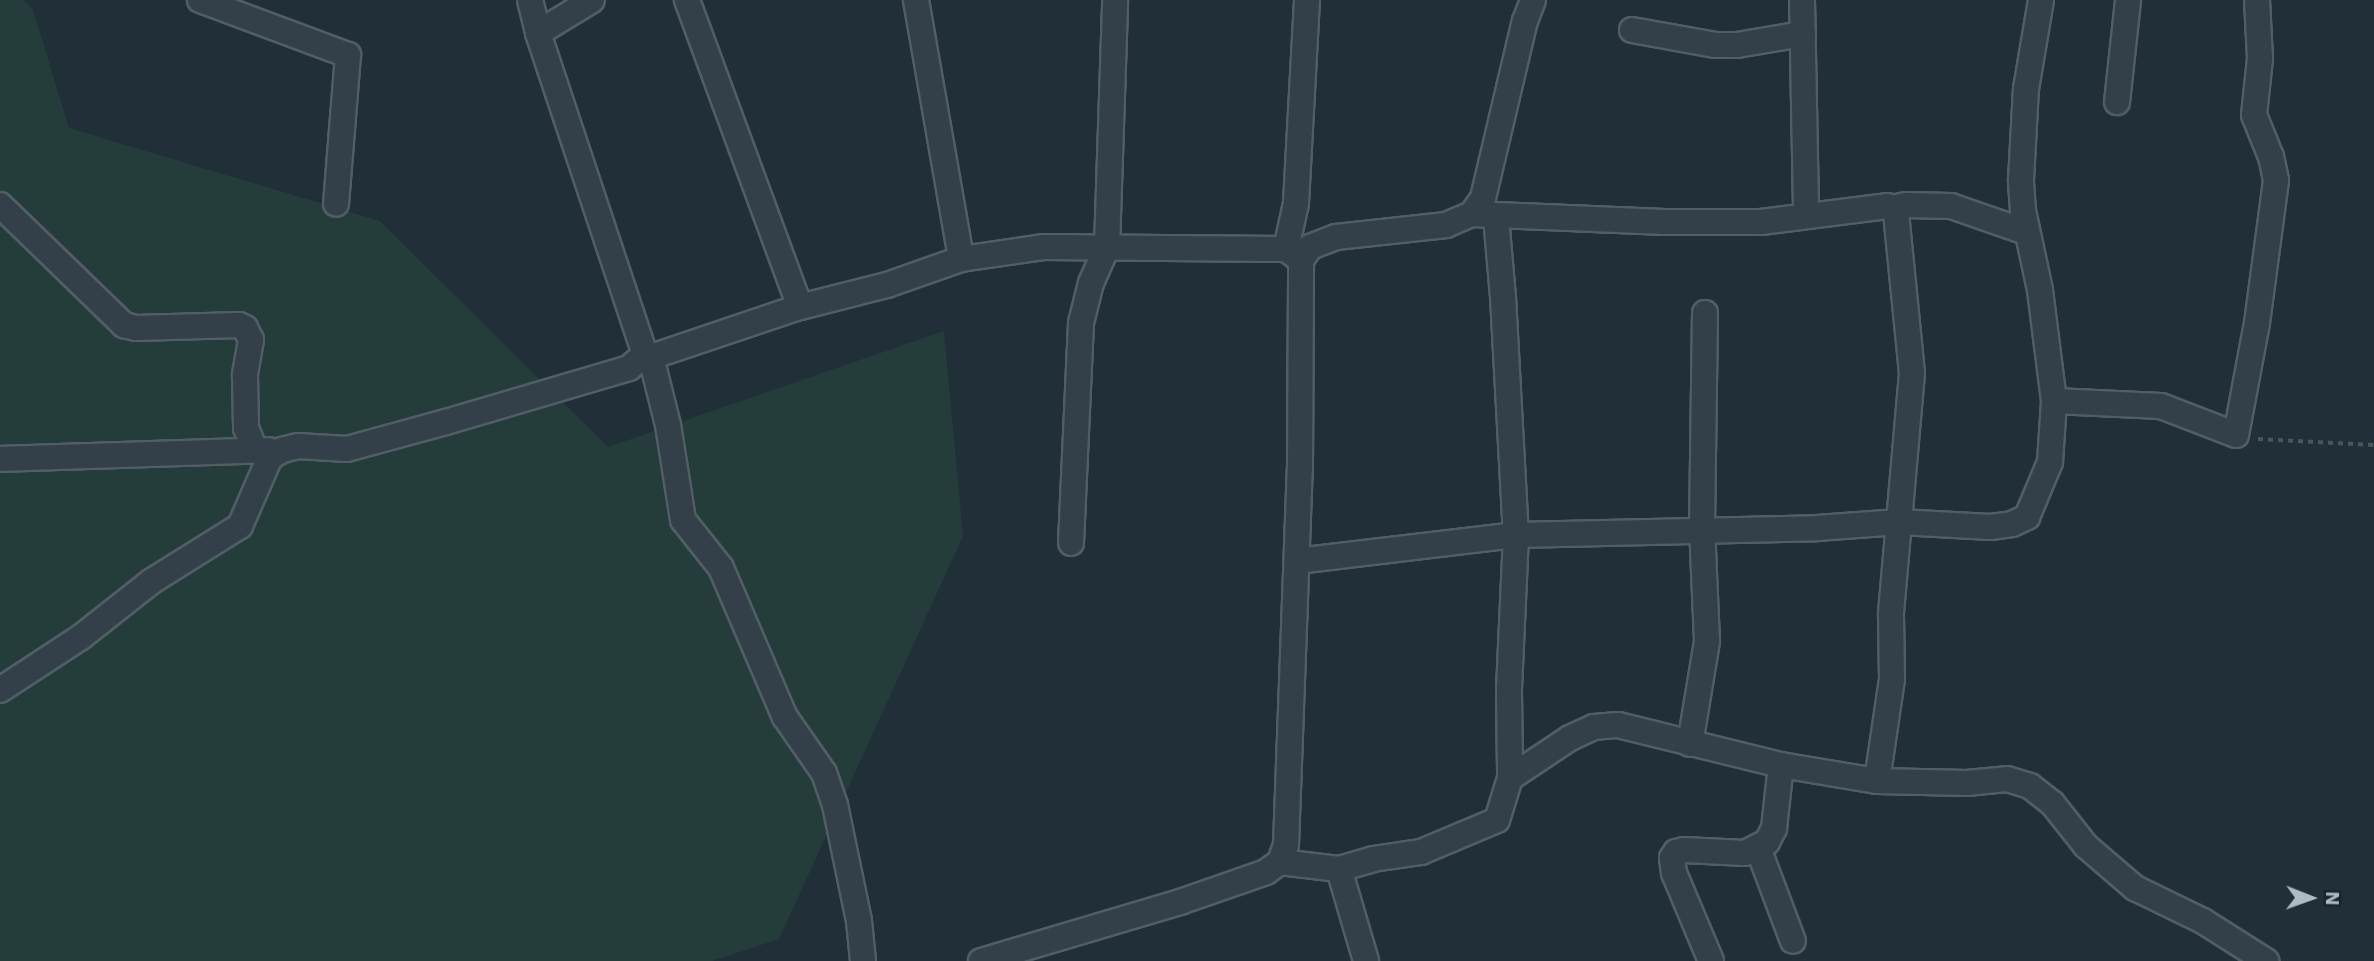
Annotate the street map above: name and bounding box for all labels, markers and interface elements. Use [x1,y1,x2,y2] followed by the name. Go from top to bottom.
[2276,863,2346,933] north arrow
[2321,891,2344,906] text: N

